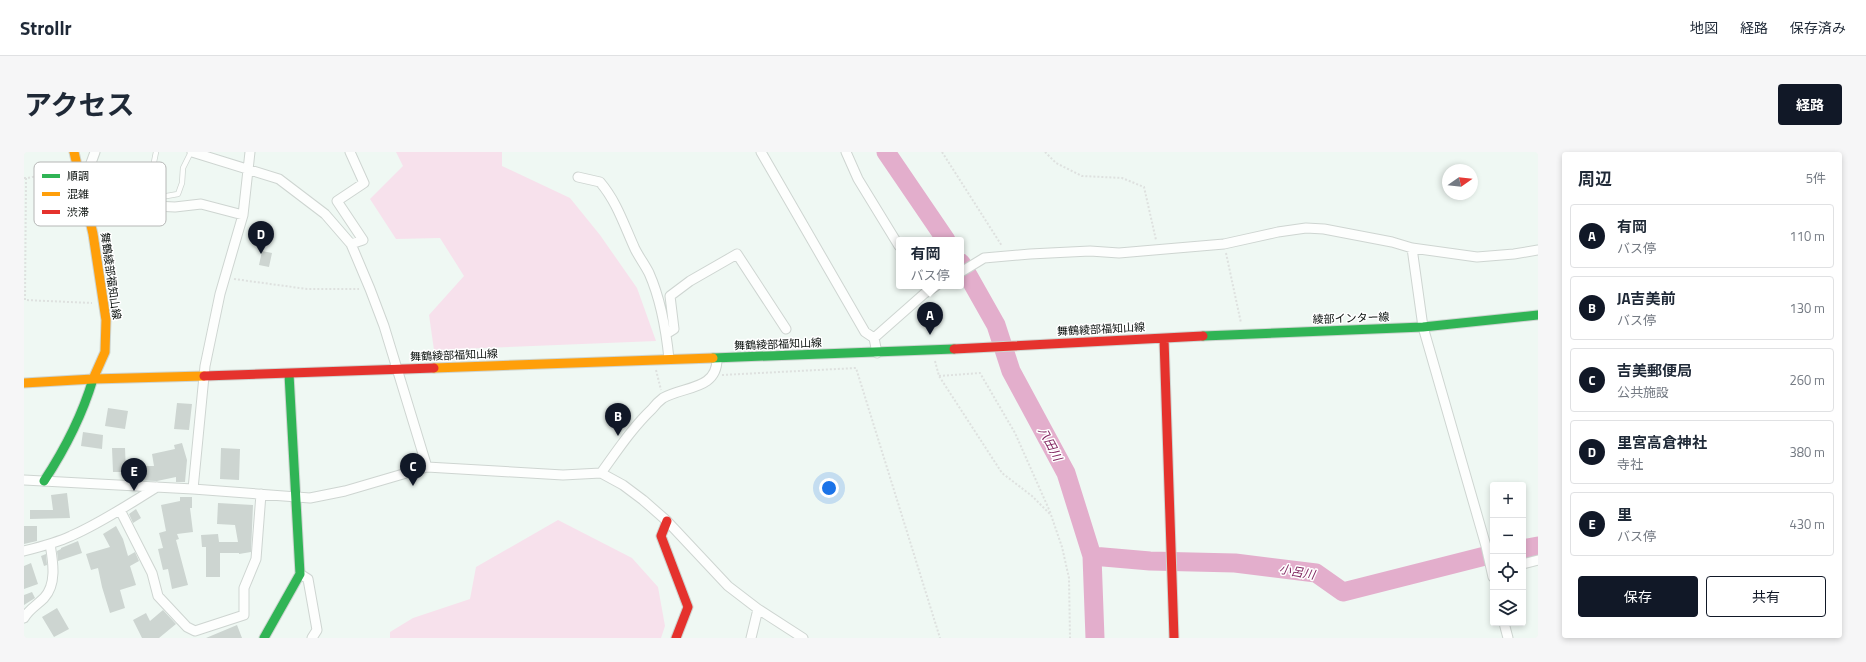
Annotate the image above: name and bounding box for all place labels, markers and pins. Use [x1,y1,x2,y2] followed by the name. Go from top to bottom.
[248,221,274,254] pin: D
[917,302,943,335] pin: A
[605,403,631,436] pin: B
[400,453,426,486] pin: C
[121,458,147,491] pin: E

